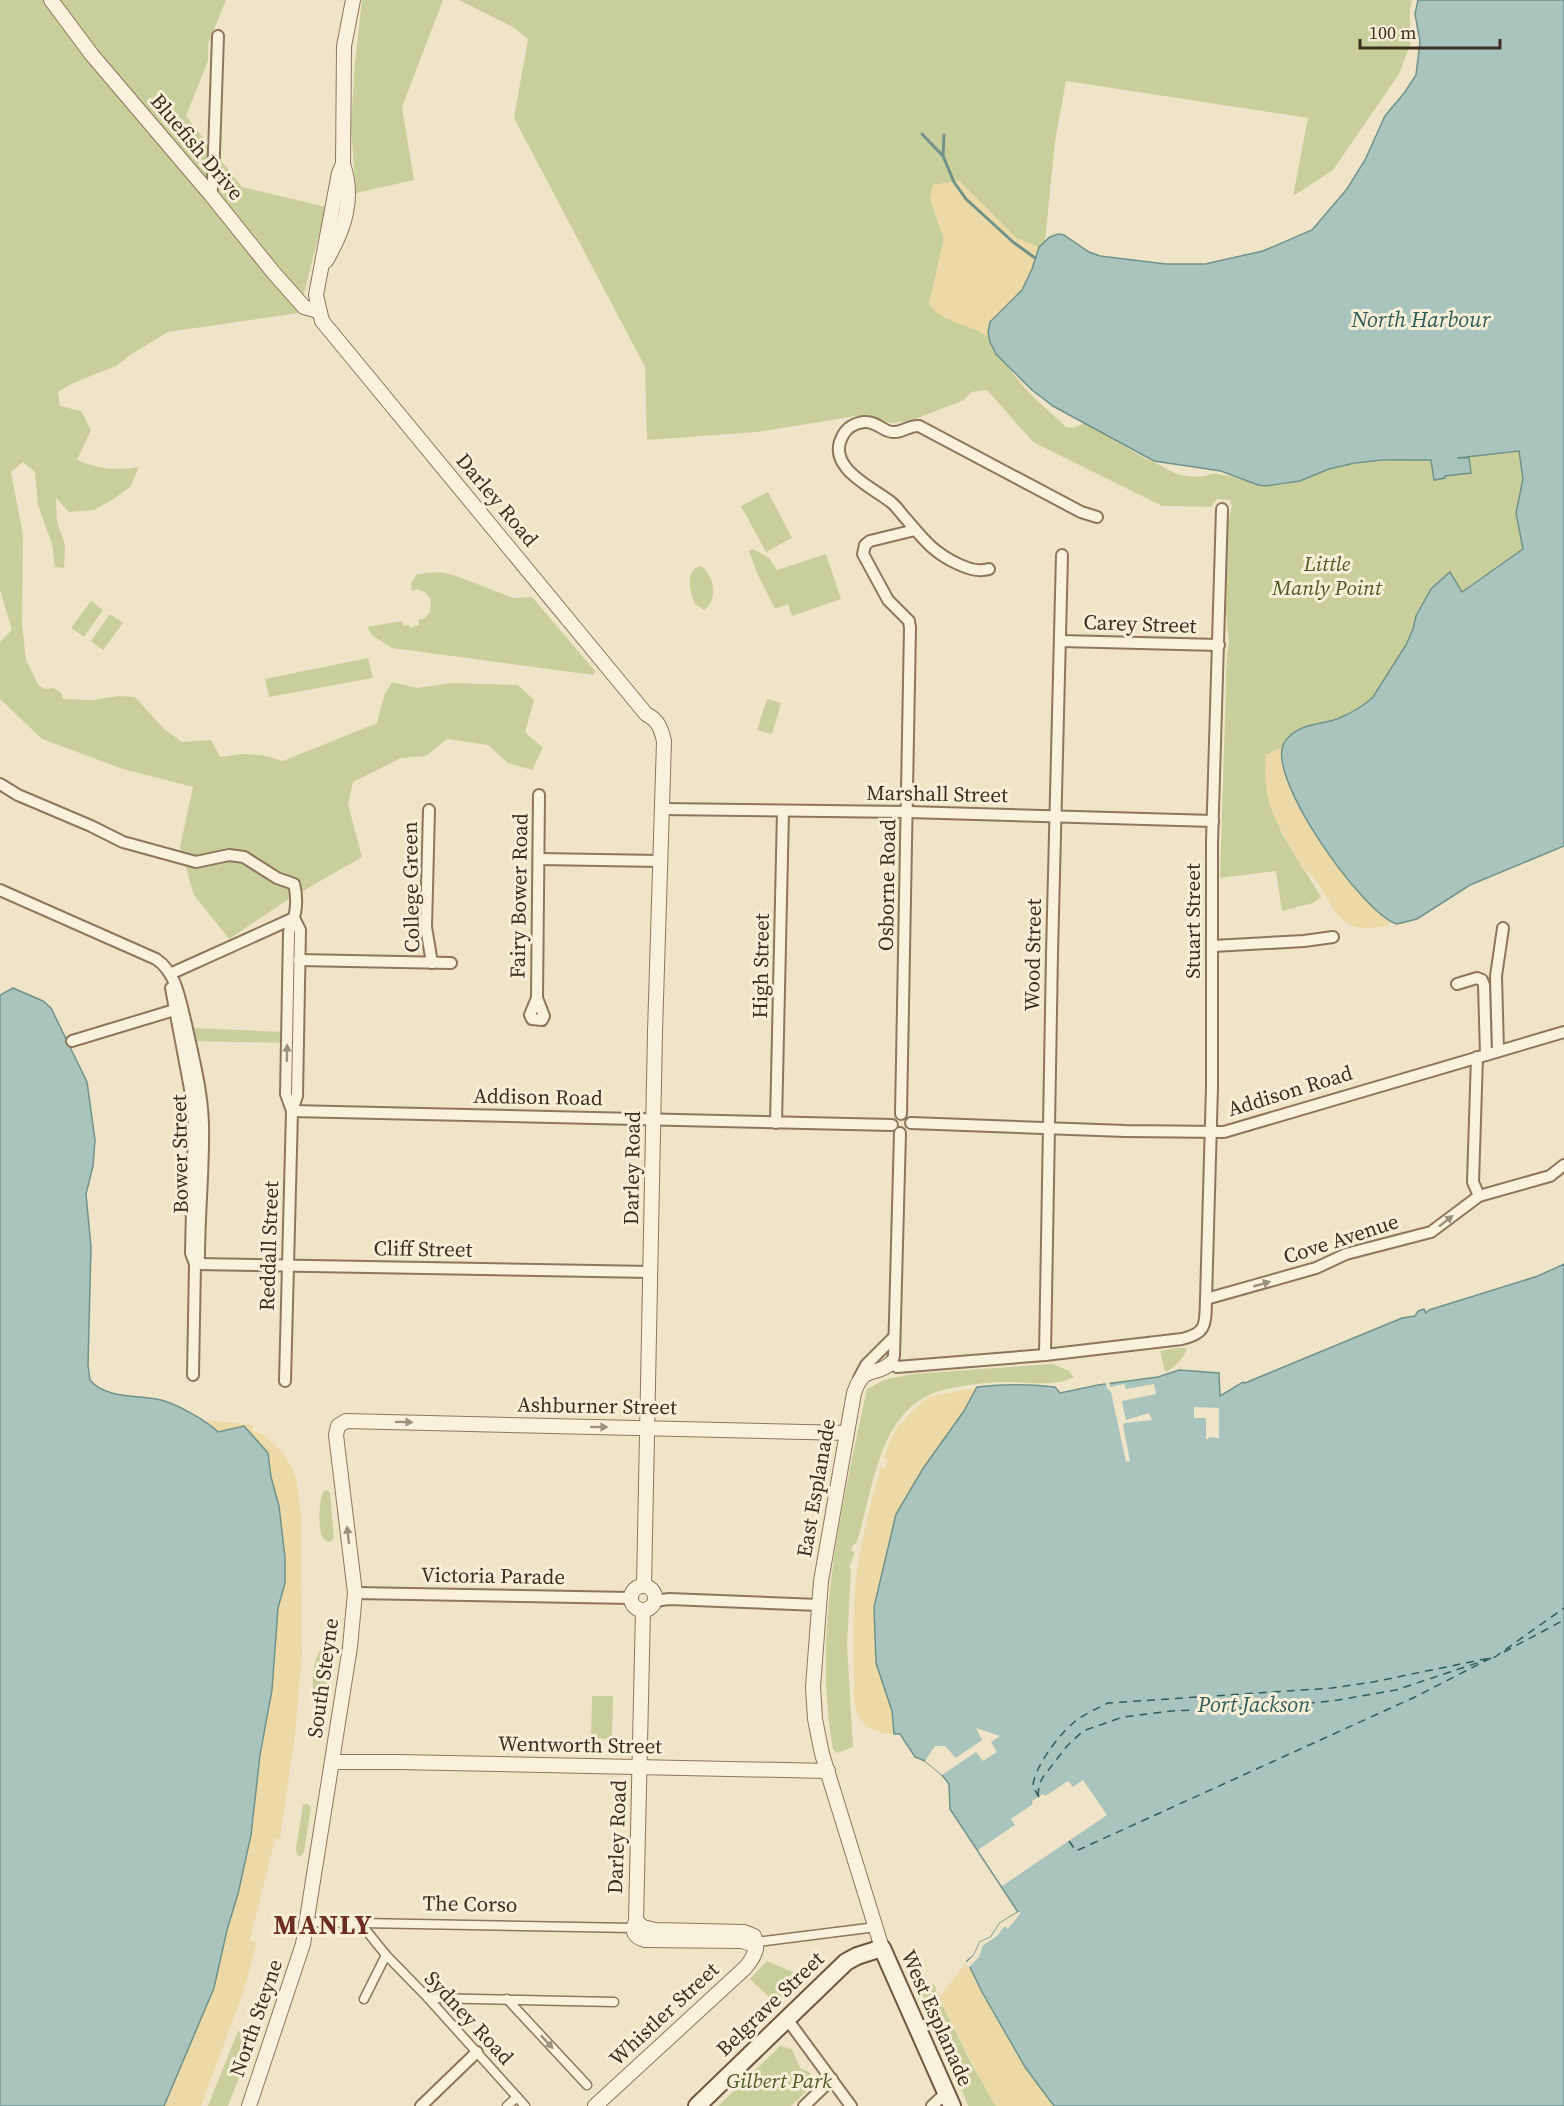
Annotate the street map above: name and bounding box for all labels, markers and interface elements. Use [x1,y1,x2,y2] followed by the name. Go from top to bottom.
[1360,12,1500,50] scale bar
[1369,20,1416,45] text: 100 m
[144,87,251,206] street label: Bluefish Drive
[1351,304,1492,334] water label: North Harbour
[450,447,545,553] street label: Darley Road
[1271,549,1383,602] park label: Little Manly Point
[1083,607,1197,640] street label: Carey Street
[866,778,1008,809] street label: Marshall Street
[503,813,534,979] street label: Fairy Bower Road
[871,819,902,951] street label: Osborne Road
[395,821,426,953] street label: College Green
[1178,863,1207,979] street label: Stuart Street
[1017,898,1048,1012] street label: Wood Street
[745,913,776,1019] street label: High Street
[282,1044,291,1063] one-way arrow
[1224,1058,1356,1123] street label: Addison Road
[473,1081,603,1112] street label: Addison Road
[164,1094,195,1214] street label: Bower Street
[616,1111,647,1225] street label: Darley Road
[252,1180,285,1312] street label: Reddall Street
[1280,1206,1402,1271] street label: Cove Avenue
[1438,1216,1453,1228] one-way arrow
[373,1233,473,1264] street label: Cliff Street
[1253,1279,1271,1288] one-way arrow
[517,1390,677,1421] street label: Ashburner Street
[789,1416,842,1560] street label: East Esplanade
[395,1417,414,1427] one-way arrow
[590,1422,609,1431] one-way arrow
[343,1526,353,1545] one-way arrow
[421,1560,565,1591] street label: Victoria Parade
[300,1616,345,1740] street label: South Steyne
[1197,1689,1311,1719] water label: Port Jackson
[498,1729,662,1760] street label: Wentworth Street
[600,1779,633,1895] street label: Darley Road
[422,1888,518,1919] street label: The Corso
[273,1906,373,1943] district label: MANLY
[709,1945,830,2063] street label: Belgrave Street
[894,1945,981,2091] street label: West Esplanade
[222,1955,289,2080] street label: North Steyne
[603,1955,725,2072] street label: Whistler Street
[418,1964,521,2071] street label: Sydney Road
[539,2034,553,2048] one-way arrow
[726,2066,832,2095] park label: Gilbert Park

